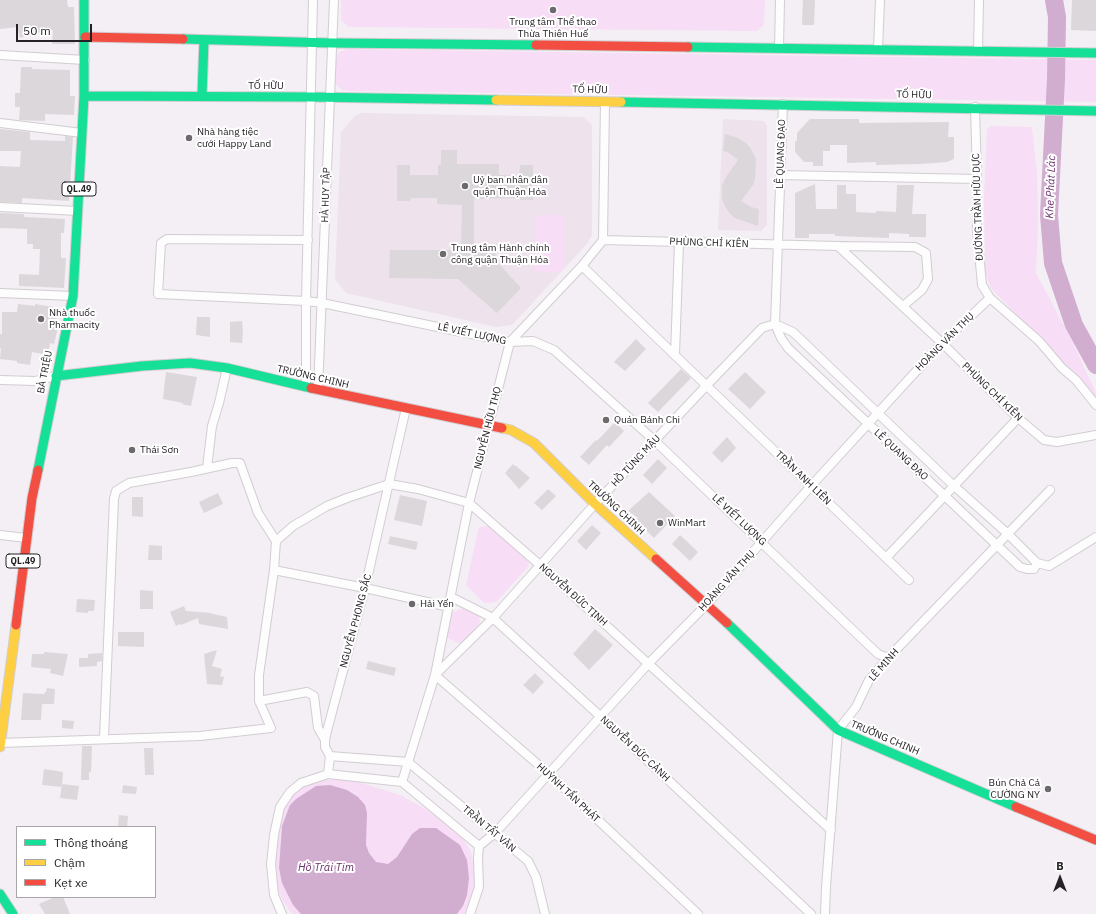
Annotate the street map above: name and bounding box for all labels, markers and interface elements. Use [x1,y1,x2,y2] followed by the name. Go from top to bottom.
[548,5,558,15] marker: Trung tâm Thể thao Thừa Thiên Huế
[18,16,94,42] scale bar
[509,16,597,40] place label: Trung tâm Thể thao Thừa Thiên Huế
[23,23,51,38] text: 50 m
[248,80,284,92] street label: TỐ HỮU
[572,84,608,96] street label: TỐ HỮU
[896,89,932,101] street label: TỐ HỮU
[774,119,788,189] street label: LÊ QUANG ĐẠO
[197,126,271,150] place label: Nhà hàng tiệc cưới Happy Land
[184,133,194,143] marker: Nhà hàng tiệc cưới Happy Land
[970,153,986,261] street label: ĐƯỜNG TRẦN HỮU DỰC
[1043,155,1059,219] water label: Khe Phát Lác
[319,167,333,223] street label: HÀ HUY TẬP
[473,174,548,198] place label: Uỷ ban nhân dân quận Thuận Hóa
[460,181,470,191] marker: Uỷ ban nhân dân quận Thuận Hóa
[62,182,96,196] road number: QL.49
[669,236,749,250] street label: PHÙNG CHÍ KIÊN
[451,242,550,266] place label: Trung tâm Hành chính công quận Thuận Hóa
[438,249,448,259] marker: Trung tâm Hành chính công quận Thuận Hóa
[49,307,100,330] place label: Nhà thuốc Pharmacity
[913,310,977,374] street label: HOÀNG VĂN THỤ
[36,314,46,324] marker: Nhà thuốc Pharmacity
[437,321,507,347] street label: LÊ VIẾT LƯỢNG
[35,349,55,395] street label: BÀ TRIỆU
[959,360,1025,424] street label: PHÙNG CHÍ KIÊN
[276,363,350,391] street label: TRƯỜNG CHINH
[472,385,504,471] street label: NGUYỄN HỮU THỌ
[614,414,680,426] place label: Quán Bánh Chi
[601,415,611,425] marker: Quán Bánh Chi
[871,427,931,483] street label: LÊ QUANG ĐẠO
[609,433,663,489] street label: HỒ TÙNG MẬU
[140,444,179,456] place label: Thái Sơn
[127,445,137,455] marker: Thái Sơn
[773,448,833,508] street label: TRẦN ANH LIÊN
[585,478,647,538] street label: TRƯỜNG CHINH
[709,492,769,548] street label: LÊ VIẾT LƯỢNG
[668,517,706,529] place label: WinMart
[655,518,665,528] marker: WinMart
[696,548,758,614] street label: HOÀNG VĂN THỤ
[6,554,40,568] road number: QL.49
[536,561,610,629] street label: NGUYỄN ĐỨC TỊNH
[338,573,374,669] street label: NGUYỄN PHONG SẮC
[420,598,454,610] place label: Hải Yến
[407,599,417,609] marker: Hải Yến
[867,646,901,684] street label: LÊ MINH
[598,714,672,784] street label: NGUYỄN ĐỨC CẢNH
[849,718,921,758] street label: TRƯỜNG CHINH
[534,761,602,825] street label: HUỲNH TẤN PHÁT
[989,777,1040,800] place label: Bún Chả Cá CƯỜNG NY
[1043,784,1053,794] marker: Bún Chả Cá CƯỜNG NY
[460,803,518,855] street label: TRẦN TẤT VĂN
[16,826,156,898] legend
[54,835,128,850] text: Thông thoáng
[54,855,85,870] text: Chậm
[1040,858,1080,898] north arrow
[1056,859,1064,873] text: B
[298,861,354,875] water label: Hồ Trái Tim
[54,875,87,890] text: Kẹt xe

